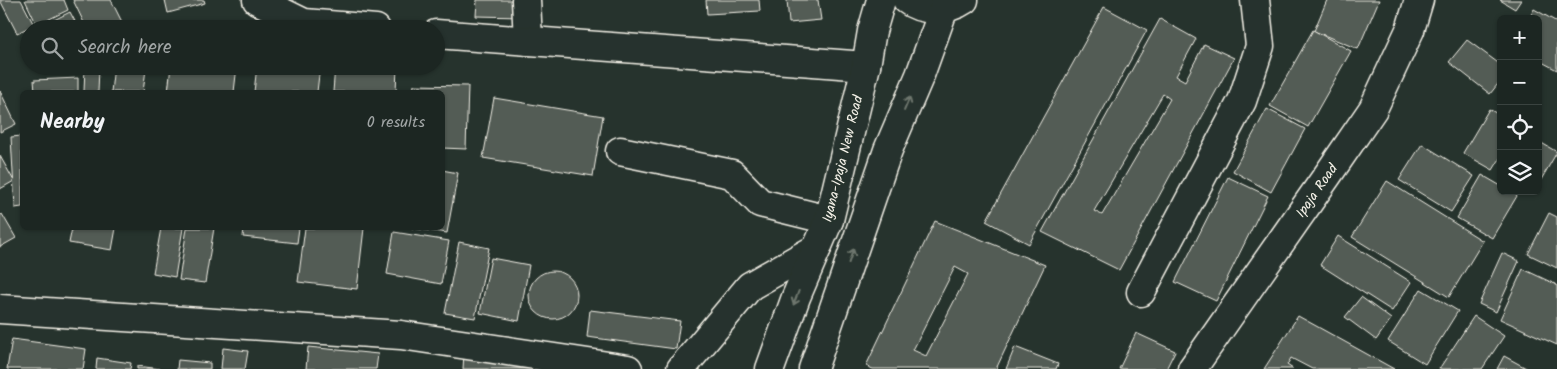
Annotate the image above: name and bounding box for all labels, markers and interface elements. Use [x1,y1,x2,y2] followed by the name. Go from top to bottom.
[1497,15,1542,195] map controls
[1497,15,1542,60] button: +
[20,20,445,75] search box
[78,33,172,63] text: Search here
[38,34,66,62] icon: search
[1497,60,1542,105] button: −
[817,92,870,225] street label: Iyana-Ipaja New Road
[903,97,913,112] one-way arrow
[1497,105,1542,150] button: locate
[40,106,105,139] text: Nearby
[367,110,425,135] text: 0 results
[1497,150,1542,195] button: layers
[1290,159,1344,222] street label: Ipaja Road
[847,249,856,265] one-way arrow
[791,290,800,306] one-way arrow

